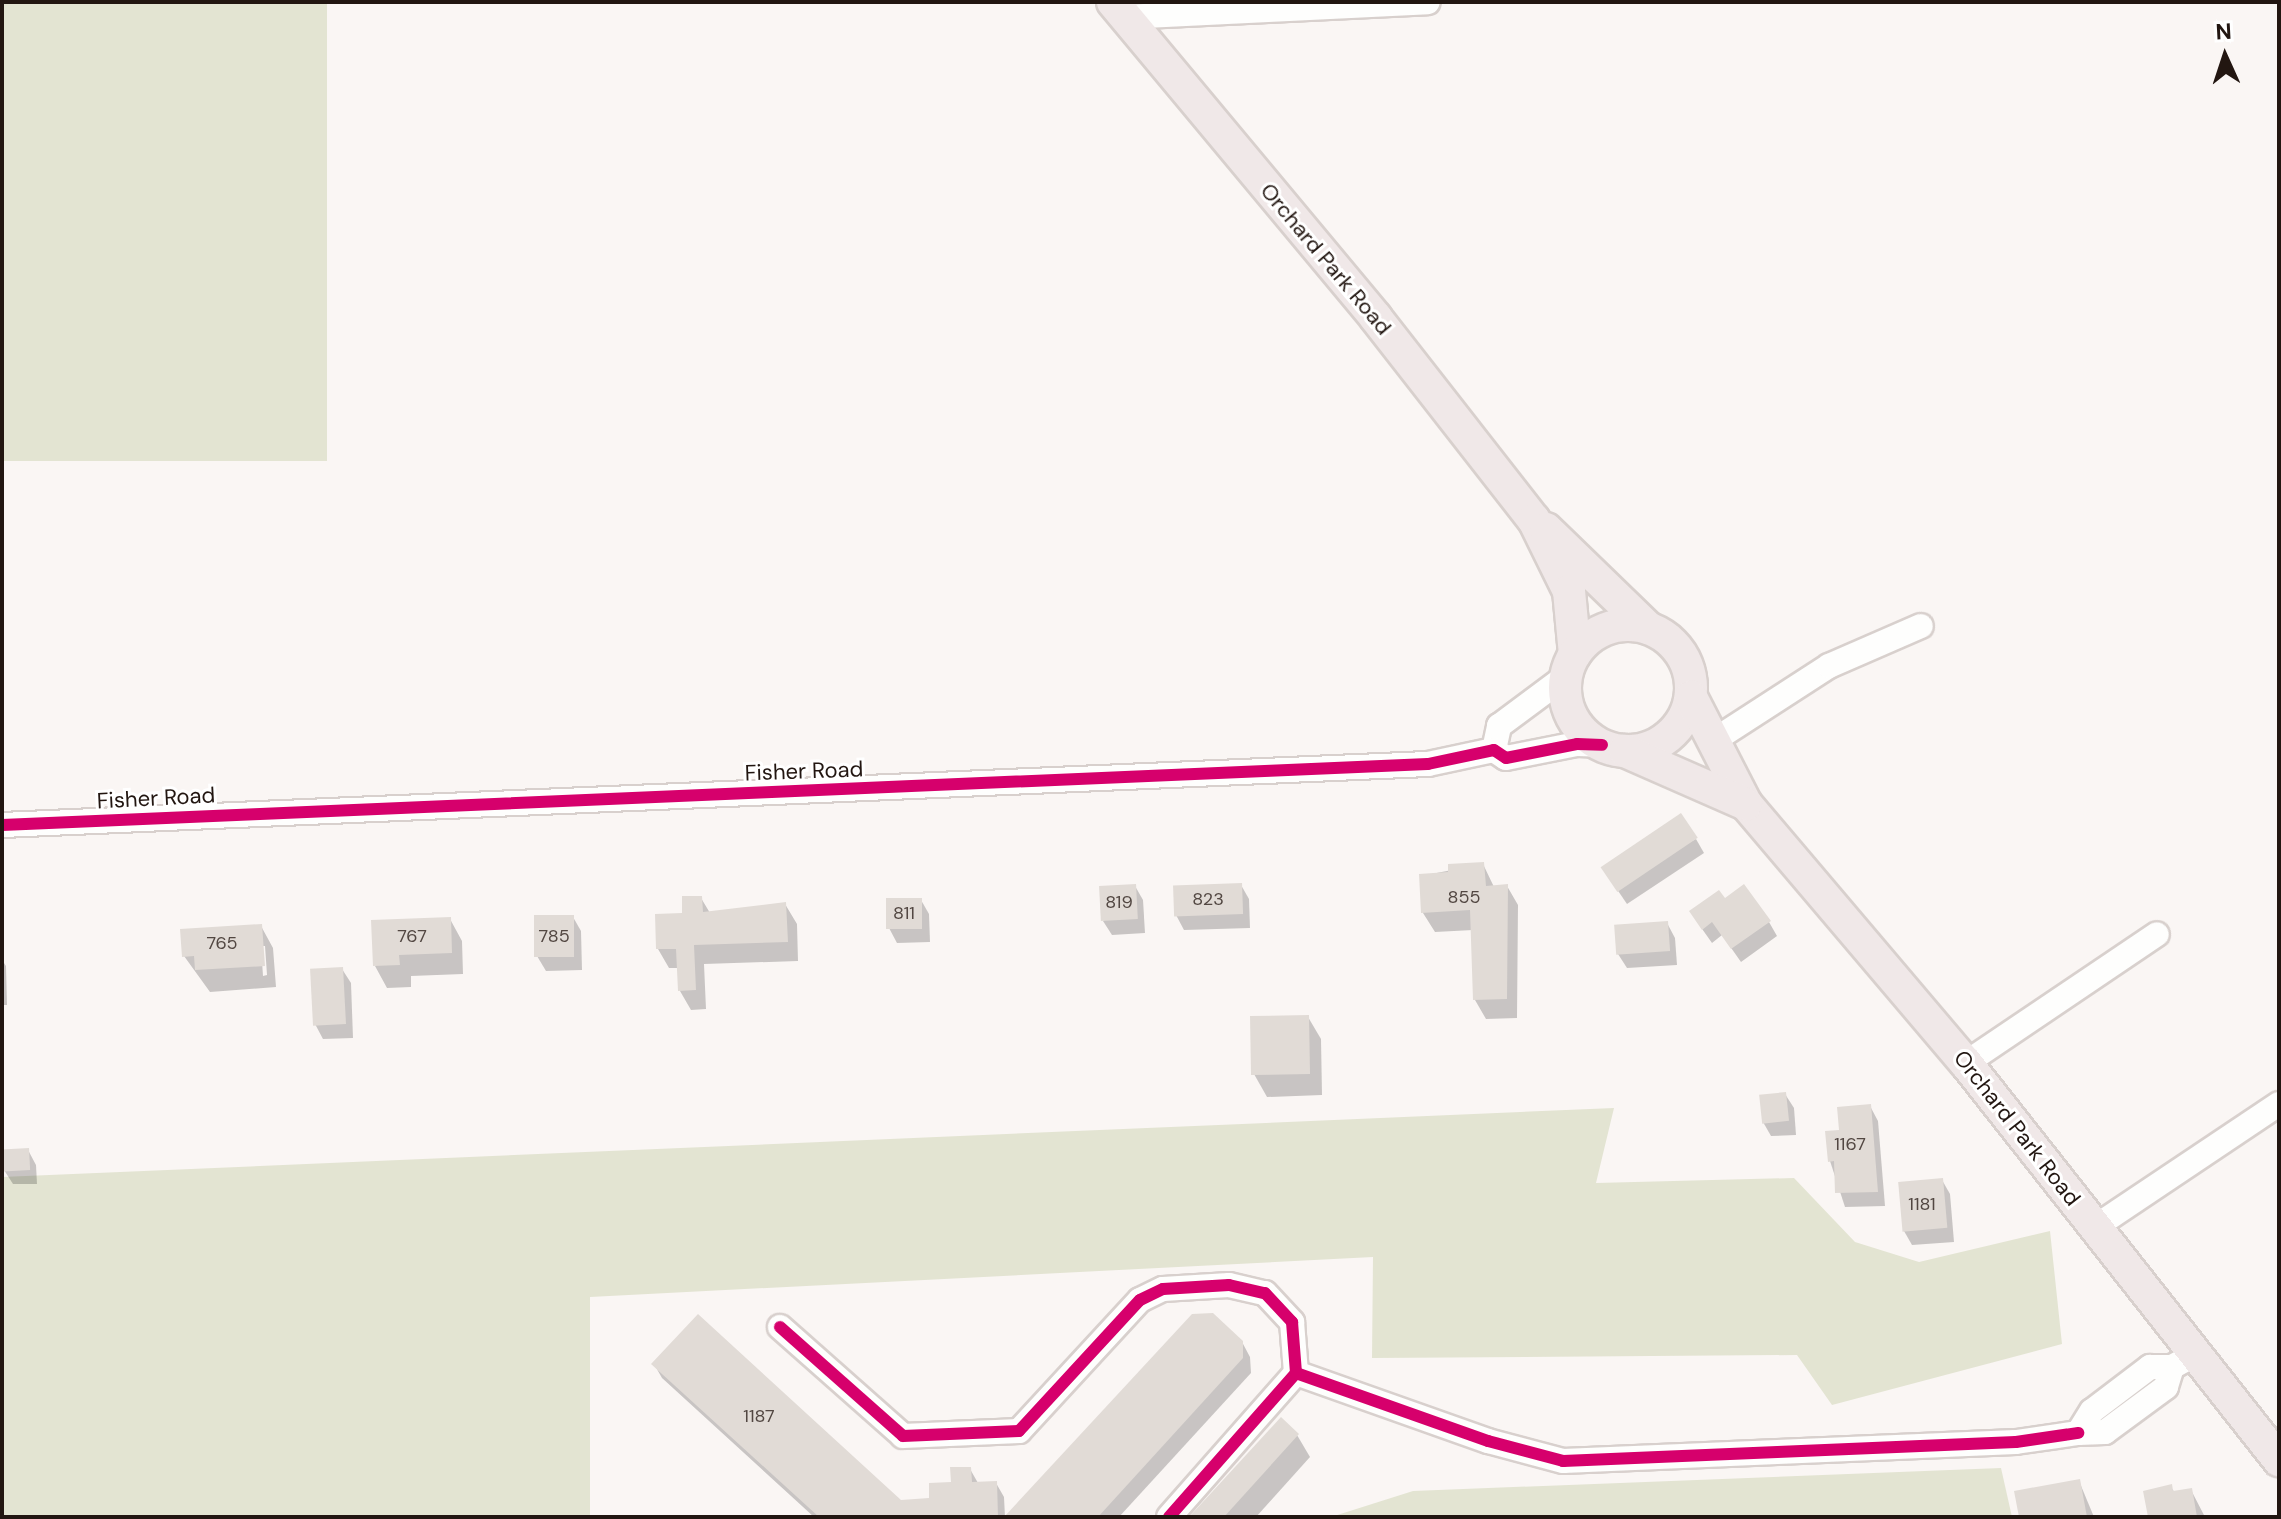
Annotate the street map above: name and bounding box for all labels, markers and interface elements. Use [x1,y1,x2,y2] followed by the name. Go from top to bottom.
[2185,16,2265,96] north arrow
[2215,17,2232,46] text: N
[1255,178,1397,340] street label: Orchard Park Road
[744,756,864,786] street label: Fisher Road
[96,782,216,814] street label: Fisher Road
[1448,886,1480,908] house number: 855
[1192,888,1224,910] house number: 823
[1105,891,1133,913] house number: 819
[893,902,915,924] house number: 811
[397,925,427,947] house number: 767
[538,925,570,947] house number: 785
[206,932,238,954] house number: 765
[1948,1045,2086,1211] street label: Orchard Park Road
[1834,1133,1866,1155] house number: 1167
[1908,1193,1936,1215] house number: 1181
[743,1405,775,1427] house number: 1187

